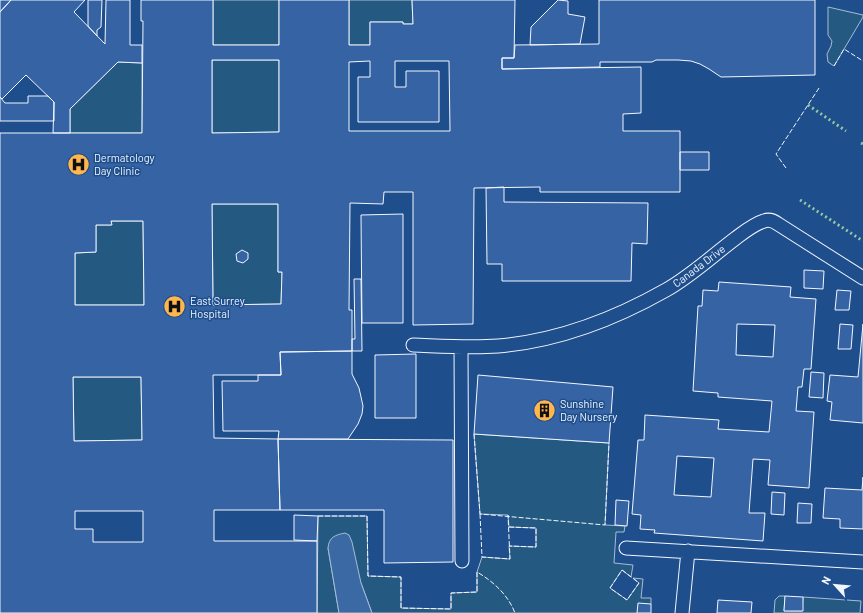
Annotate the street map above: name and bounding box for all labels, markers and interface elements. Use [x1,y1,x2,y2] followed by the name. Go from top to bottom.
[66,151,92,177] hospital icon: Dermatology Day Clinic
[94,151,155,177] place label: Dermatology Day Clinic
[670,242,728,289] street label: Canada Drive
[161,294,187,320] hospital icon: East Surrey Hospital
[190,294,245,320] place label: East Surrey Hospital
[531,397,557,423] building icon: Sunshine Day Nursery
[560,397,617,423] place label: Sunshine Day Nursery
[815,565,855,605] north arrow
[818,574,833,586] text: N

